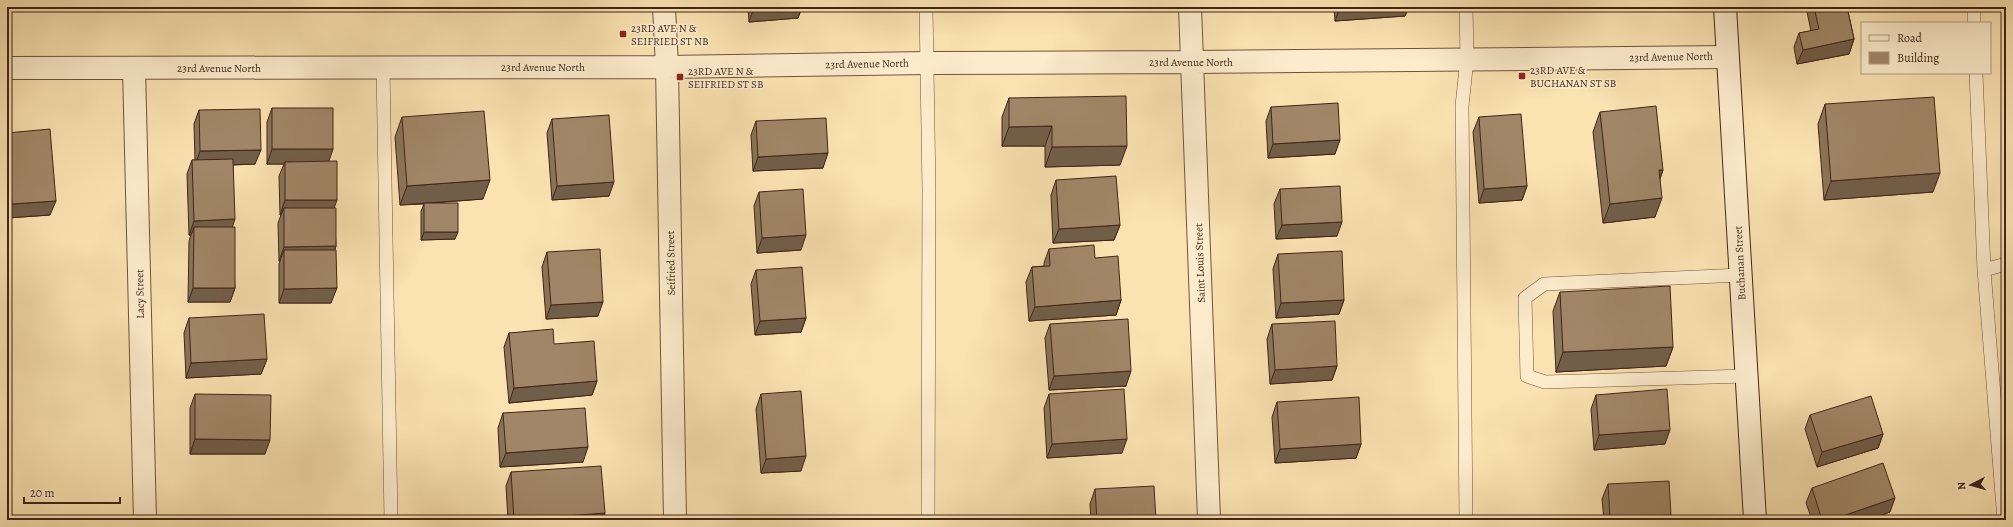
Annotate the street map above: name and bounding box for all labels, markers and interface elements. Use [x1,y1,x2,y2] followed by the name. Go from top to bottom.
[631,21,709,49] place label: 23RD AVE N & SEIFRIED ST NB
[1861,22,1991,74] legend
[618,29,628,39] marker: 23RD AVE N & SEIFRIED ST NB
[1897,30,1923,46] text: Road
[1629,49,1713,65] street label: 23rd Avenue North
[1897,50,1939,66] text: Building
[1149,55,1233,70] street label: 23rd Avenue North
[825,56,909,72] street label: 23rd Avenue North
[501,60,585,75] street label: 23rd Avenue North
[177,61,261,76] street label: 23rd Avenue North
[1530,63,1616,91] place label: 23RD AVE & BUCHANAN ST SB
[688,64,763,92] place label: 23RD AVE N & SEIFRIED ST SB
[1517,71,1527,81] marker: 23RD AVE & BUCHANAN ST SB
[675,72,685,82] marker: 23RD AVE N & SEIFRIED ST SB
[1191,223,1209,303] street label: Saint Louis Street
[1731,225,1749,301] street label: Buchanan Street
[663,230,679,295] street label: Seifried Street
[132,269,148,319] street label: Lacy Street
[1951,465,1991,505] north arrow
[24,479,120,505] scale bar
[1954,481,1969,491] text: N
[30,485,54,501] text: 20 m

